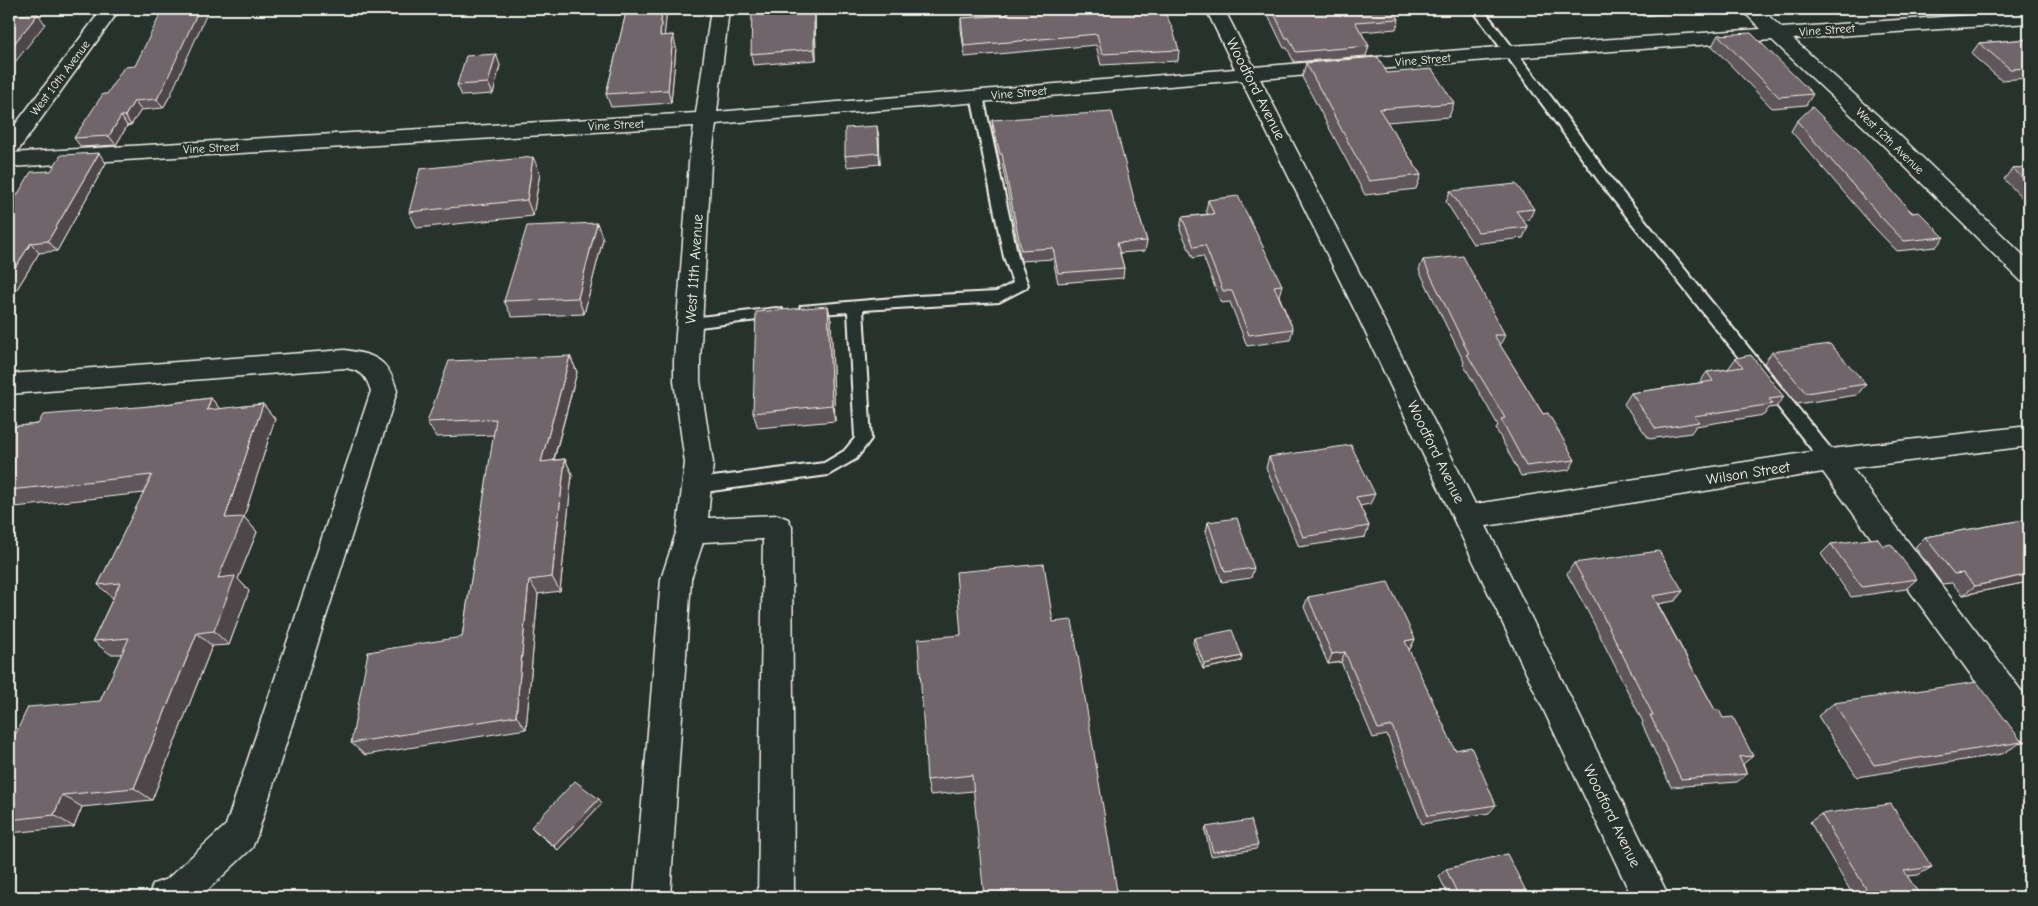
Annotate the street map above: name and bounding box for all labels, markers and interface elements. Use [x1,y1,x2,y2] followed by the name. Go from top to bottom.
[1799,21,1856,39] street label: Vine Street
[1223,35,1290,144] street label: Woodford Avenue
[27,38,93,118] street label: West 10th Avenue
[1395,51,1452,69] street label: Vine Street
[991,84,1048,102] street label: Vine Street
[1853,105,1927,177] street label: West 12th Avenue
[588,117,645,133] street label: Vine Street
[183,140,240,156] street label: Vine Street
[681,213,707,324] street label: West 11th Avenue
[1403,398,1469,507] street label: Woodford Avenue
[1705,457,1792,489] street label: Wilson Street
[1579,762,1645,871] street label: Woodford Avenue

